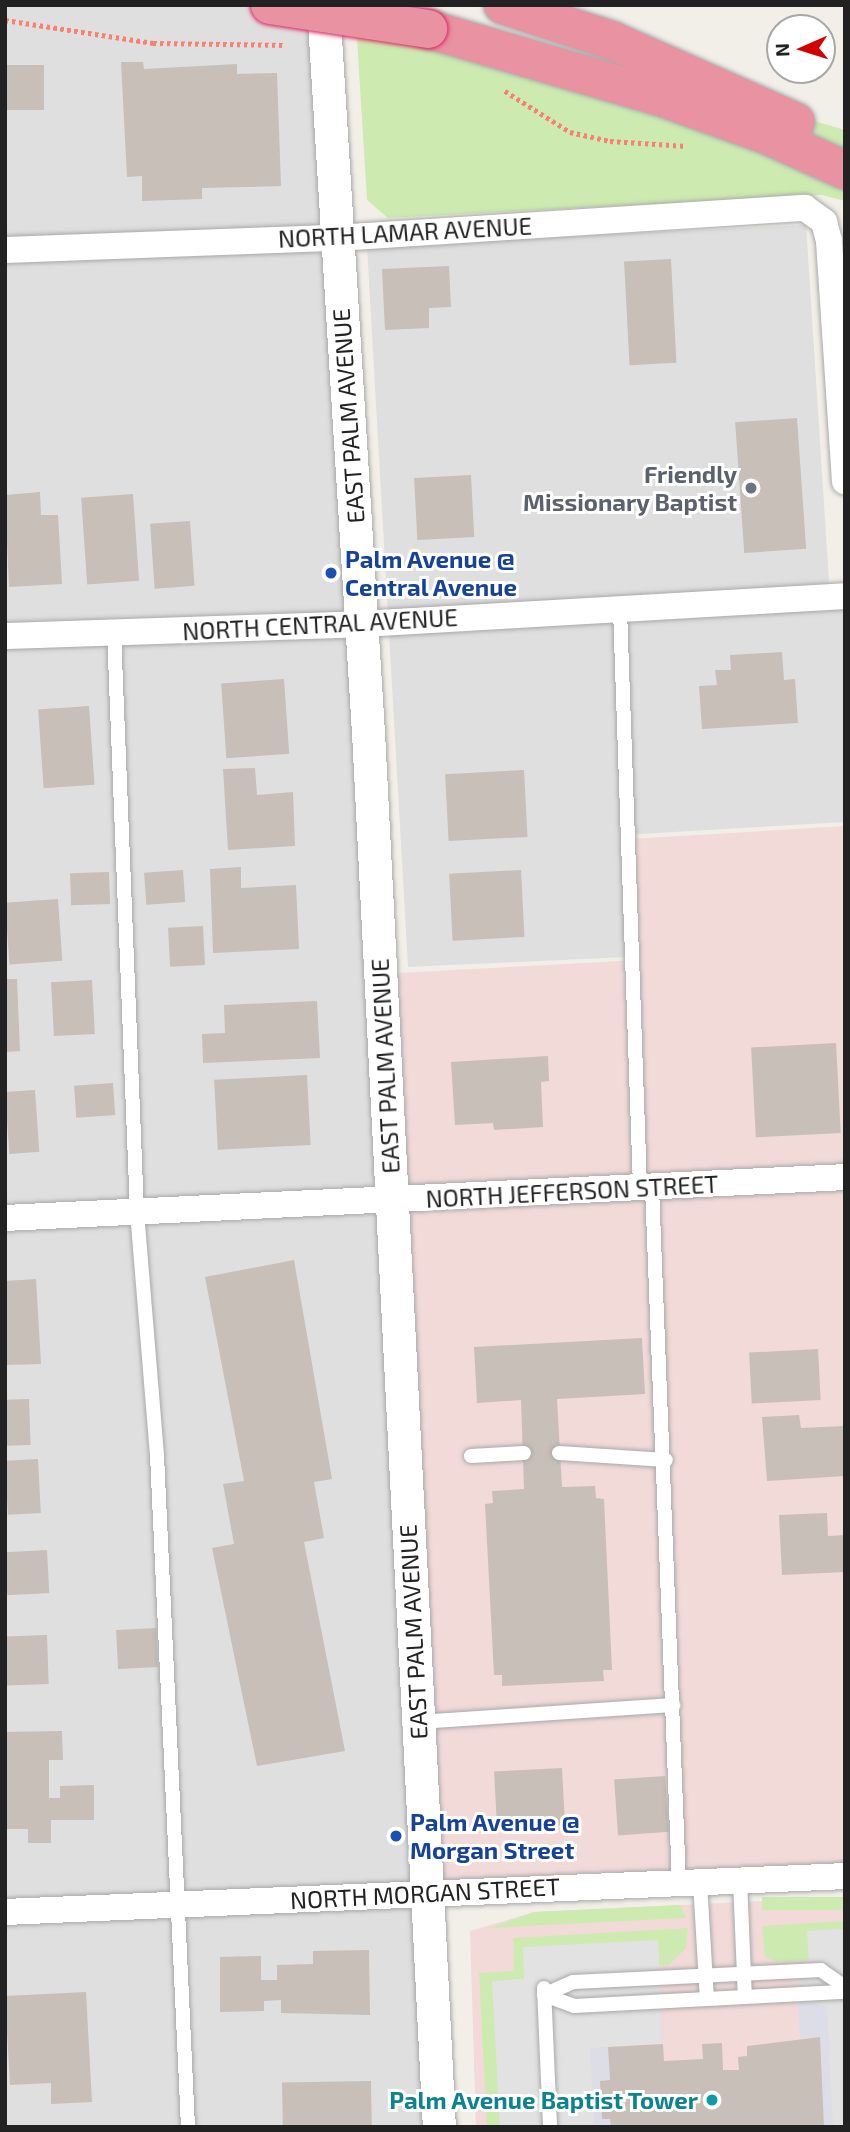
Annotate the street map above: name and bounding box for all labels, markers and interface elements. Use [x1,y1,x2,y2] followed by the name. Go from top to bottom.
[766,14,836,84] north arrow
[770,43,793,57] text: N
[277,211,533,253] street label: NORTH LAMAR AVENUE
[326,307,370,525] street label: EAST PALM AVENUE
[523,460,737,516] place label: Friendly Missionary Baptist
[743,480,759,496] marker: Friendly Missionary Baptist
[345,545,518,601] place label: Palm Avenue @ Central Avenue
[323,565,339,581] marker: Palm Avenue @ Central Avenue
[181,602,459,646] street label: NORTH CENTRAL AVENUE
[365,957,405,1175] street label: EAST PALM AVENUE
[425,1169,719,1213] street label: NORTH JEFFERSON STREET
[393,1523,433,1741] street label: EAST PALM AVENUE
[410,1808,580,1864] place label: Palm Avenue @ Morgan Street
[388,1828,404,1844] marker: Palm Avenue @ Morgan Street
[289,1872,561,1914] street label: NORTH MORGAN STREET
[388,2086,698,2114] place label: Palm Avenue Baptist Tower
[704,2092,720,2108] marker: Palm Avenue Baptist Tower

